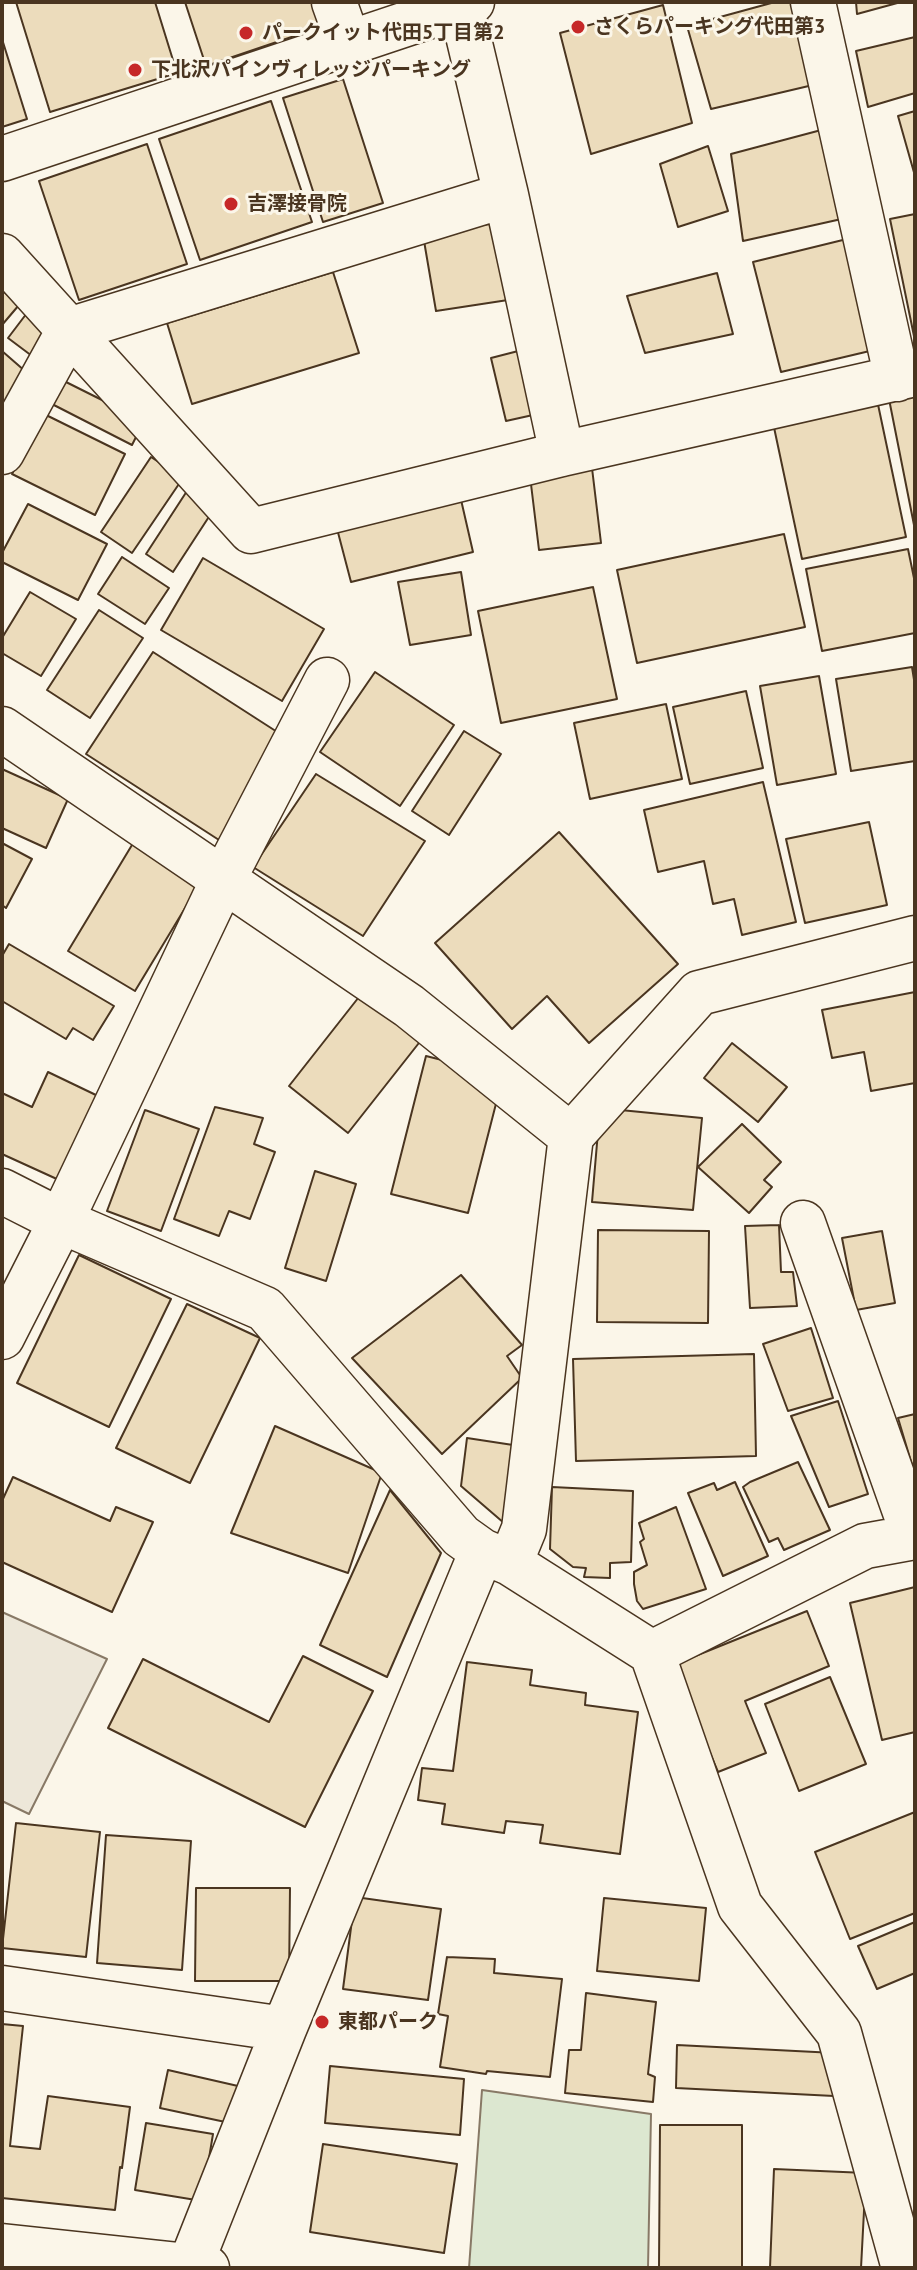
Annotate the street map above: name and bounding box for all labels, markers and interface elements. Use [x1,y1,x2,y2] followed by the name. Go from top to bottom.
[594,15,825,39] place label: さくらパーキング代田第3
[569,18,587,36] marker: さくらパーキング代田第3
[262,21,505,45] place label: パークイット代田5丁目第2
[237,24,255,42] marker: パークイット代田5丁目第2
[151,58,471,82] place label: 下北沢パインヴィレッジパーキング
[126,61,144,79] marker: 下北沢パインヴィレッジパーキング
[247,192,347,216] place label: 吉澤接骨院
[222,195,240,213] marker: 吉澤接骨院
[338,2010,438,2034] place label: 東都パーク
[313,2013,331,2031] marker: 東都パーク

